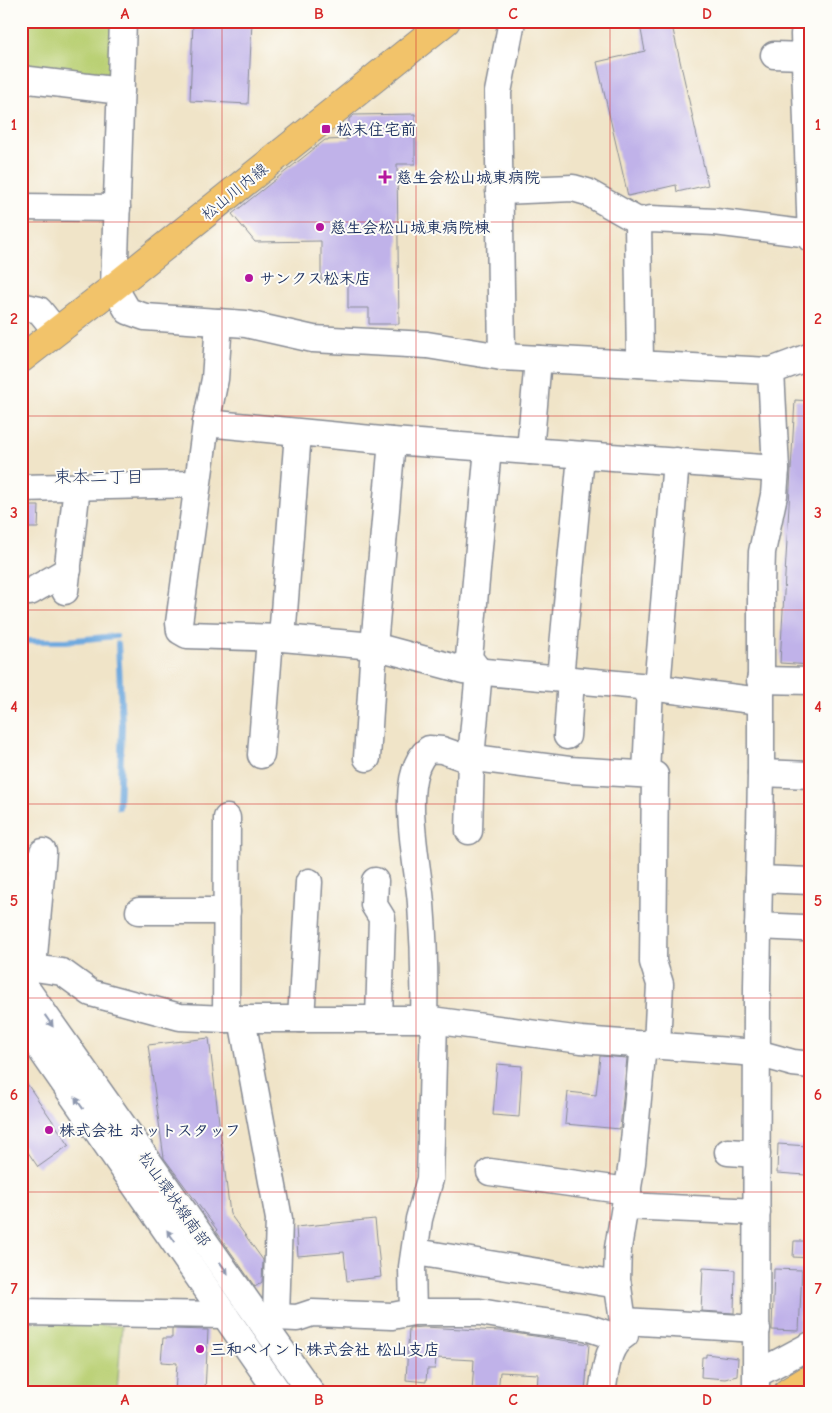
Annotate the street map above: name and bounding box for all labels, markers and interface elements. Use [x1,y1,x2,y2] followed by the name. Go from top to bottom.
[121,5,130,23] text: A
[314,5,324,23] text: B
[508,5,518,23] text: C
[702,5,712,23] text: D
[11,116,17,134] text: 1
[815,116,821,134] text: 1
[336,121,416,139] place label: 松末住宅前
[320,123,332,135] marker: 松末住宅前
[198,160,271,224] street label: 松山川内線
[396,169,540,187] place label: 慈生会松山城東病院
[378,170,392,184] marker: 慈生会松山城東病院
[330,219,491,237] place label: 慈生会松山城東病院棟
[314,221,326,233] marker: 慈生会松山城東病院棟
[259,270,371,288] place label: サンクス松末店
[243,272,255,284] marker: サンクス松末店
[10,310,18,328] text: 2
[814,310,822,328] text: 2
[54,467,144,488] district label: 束本二丁目
[10,504,18,522] text: 3
[814,504,822,522] text: 3
[10,698,18,716] text: 4
[814,698,822,716] text: 4
[10,892,18,910] text: 5
[814,892,822,910] text: 5
[44,1014,54,1027] one-way arrow
[10,1086,18,1104] text: 6
[814,1086,822,1104] text: 6
[74,1096,84,1109] one-way arrow
[59,1122,241,1140] place label: 株式会社 ホットスタッフ
[43,1124,55,1136] marker: 株式会社 ホットスタッフ
[135,1149,214,1251] street label: 松山環状線南部
[166,1230,176,1243] one-way arrow
[219,1261,229,1275] one-way arrow
[10,1280,18,1298] text: 7
[814,1280,822,1298] text: 7
[210,1341,440,1359] place label: 三和ペイント株式会社 松山支店
[194,1343,206,1355] marker: 三和ペイント株式会社 松山支店
[121,1391,130,1409] text: A
[314,1391,324,1409] text: B
[508,1391,518,1409] text: C
[702,1391,712,1409] text: D

